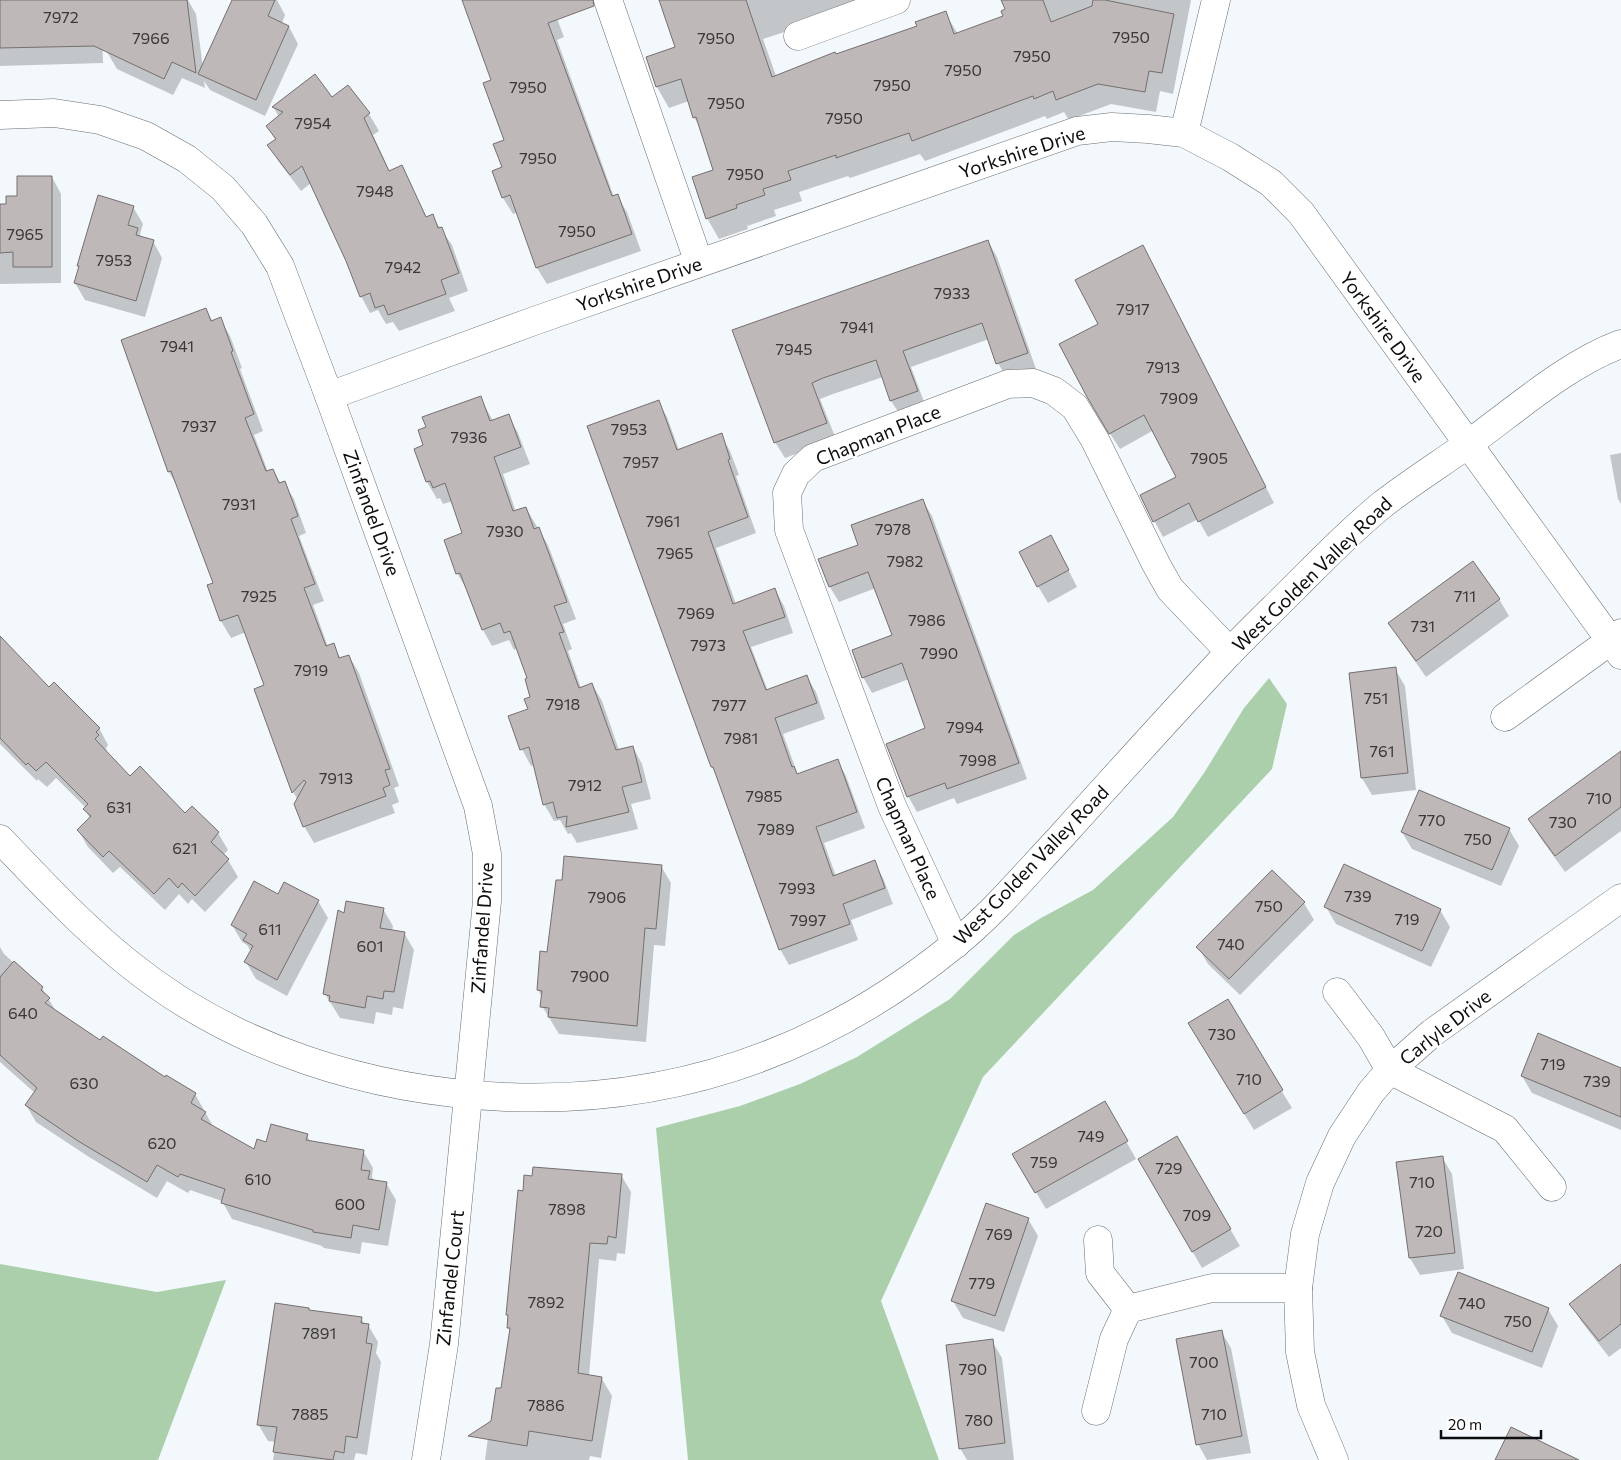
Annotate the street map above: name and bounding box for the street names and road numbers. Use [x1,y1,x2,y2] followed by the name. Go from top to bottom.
[956,120,1088,183] street label: Yorkshire Drive
[573,251,705,316] street label: Yorkshire Drive
[1336,267,1431,387] street label: Yorkshire Drive
[812,399,943,470] street label: Chapman Place
[339,447,406,579] street label: Zinfandel Drive
[1227,491,1396,656] street label: West Golden Valley Road
[871,773,946,903] street label: Chapman Place
[948,780,1113,949] street label: West Golden Valley Road
[465,861,498,995] street label: Zinfandel Drive
[1394,984,1495,1069] street label: Carlyle Drive
[431,1209,468,1347] street label: Zinfandel Court

